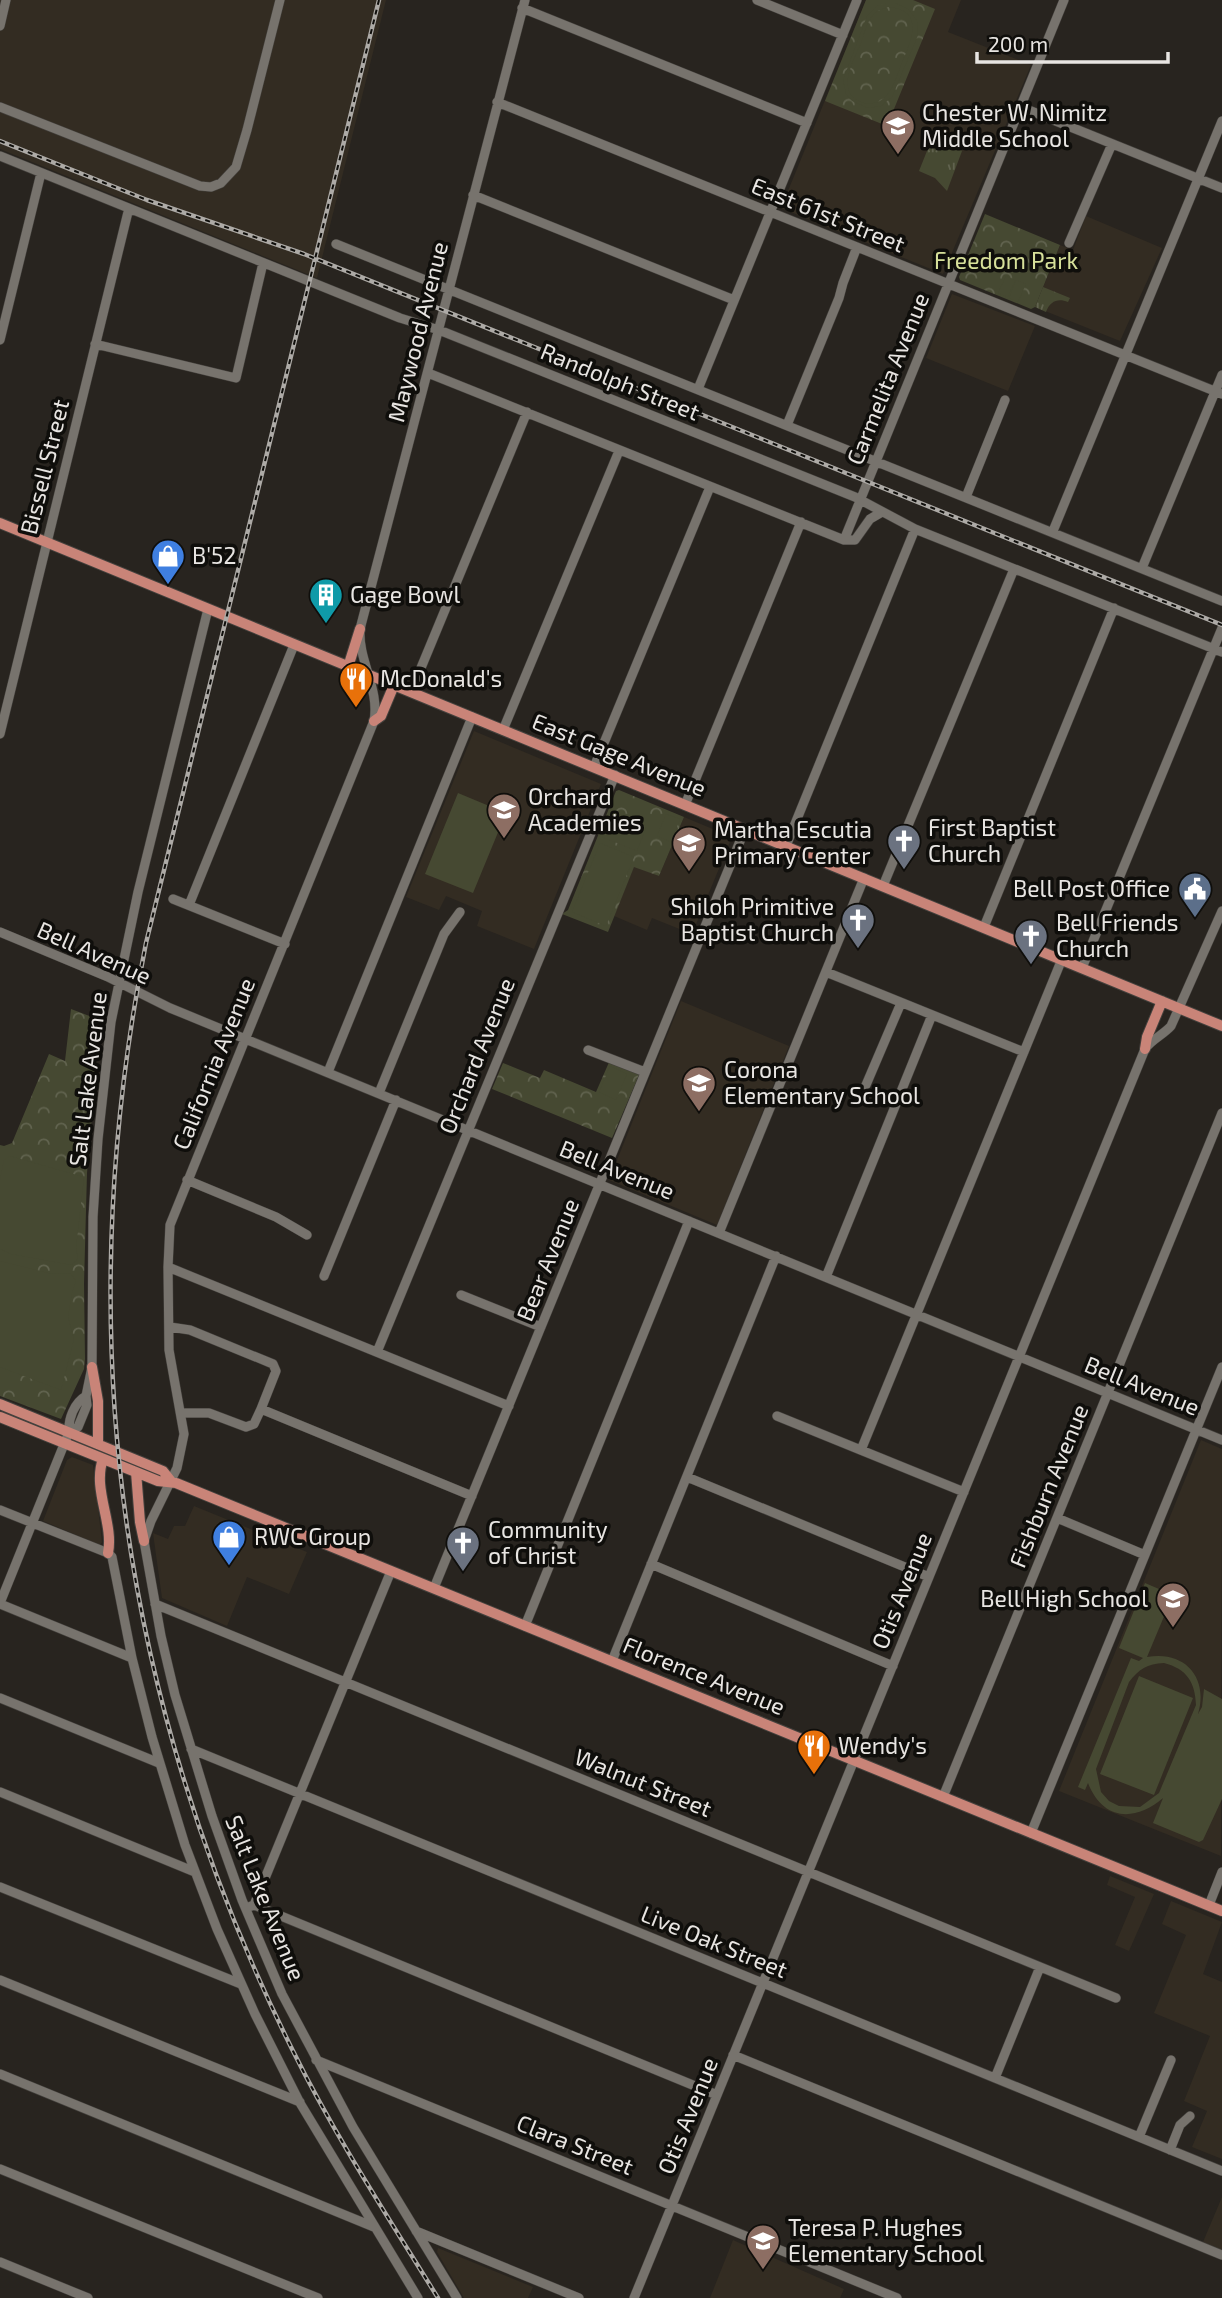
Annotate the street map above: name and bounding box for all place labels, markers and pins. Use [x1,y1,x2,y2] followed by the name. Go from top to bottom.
[922,98,1107,152] place label: Chester W. Nimitz Middle School
[879,107,917,156] school or university icon: Chester W. Nimitz Middle School
[149,537,187,586] shop icon: B'52
[192,541,236,569] place label: B'52
[307,576,345,625] building icon: Gage Bowl
[350,580,461,608] place label: Gage Bowl
[337,660,375,709] restaurant icon: McDonald's
[380,664,502,692] place label: McDonald's
[528,782,642,836] place label: Orchard Academies
[485,791,523,840] school or university icon: Orchard Academies
[928,813,1056,867] place label: First Baptist Church
[714,815,872,869] place label: Martha Escutia Primary Center
[885,822,923,871] church icon: First Baptist Church
[670,824,708,873] school or university icon: Martha Escutia Primary Center
[1176,870,1214,919] public building icon: Bell Post Office
[1013,874,1170,902] place label: Bell Post Office
[670,892,834,946] place label: Shiloh Primitive Baptist Church
[839,901,877,950] church icon: Shiloh Primitive Baptist Church
[1056,908,1178,962] place label: Bell Friends Church
[1012,917,1050,966] church icon: Bell Friends Church
[724,1055,920,1109] place label: Corona Elementary School
[680,1064,718,1113] school or university icon: Corona Elementary School
[488,1515,608,1569] place label: Community of Christ
[210,1518,248,1567] shop icon: RWC Group
[254,1522,371,1550] place label: RWC Group
[444,1524,482,1573] church icon: Community of Christ
[1154,1580,1192,1629] school or university icon: Bell High School
[980,1584,1148,1612] place label: Bell High School
[795,1727,833,1776] restaurant icon: Wendy's
[838,1731,927,1759] place label: Wendy's
[788,2213,984,2267] place label: Teresa P. Hughes Elementary School
[744,2222,782,2271] school or university icon: Teresa P. Hughes Elementary School

